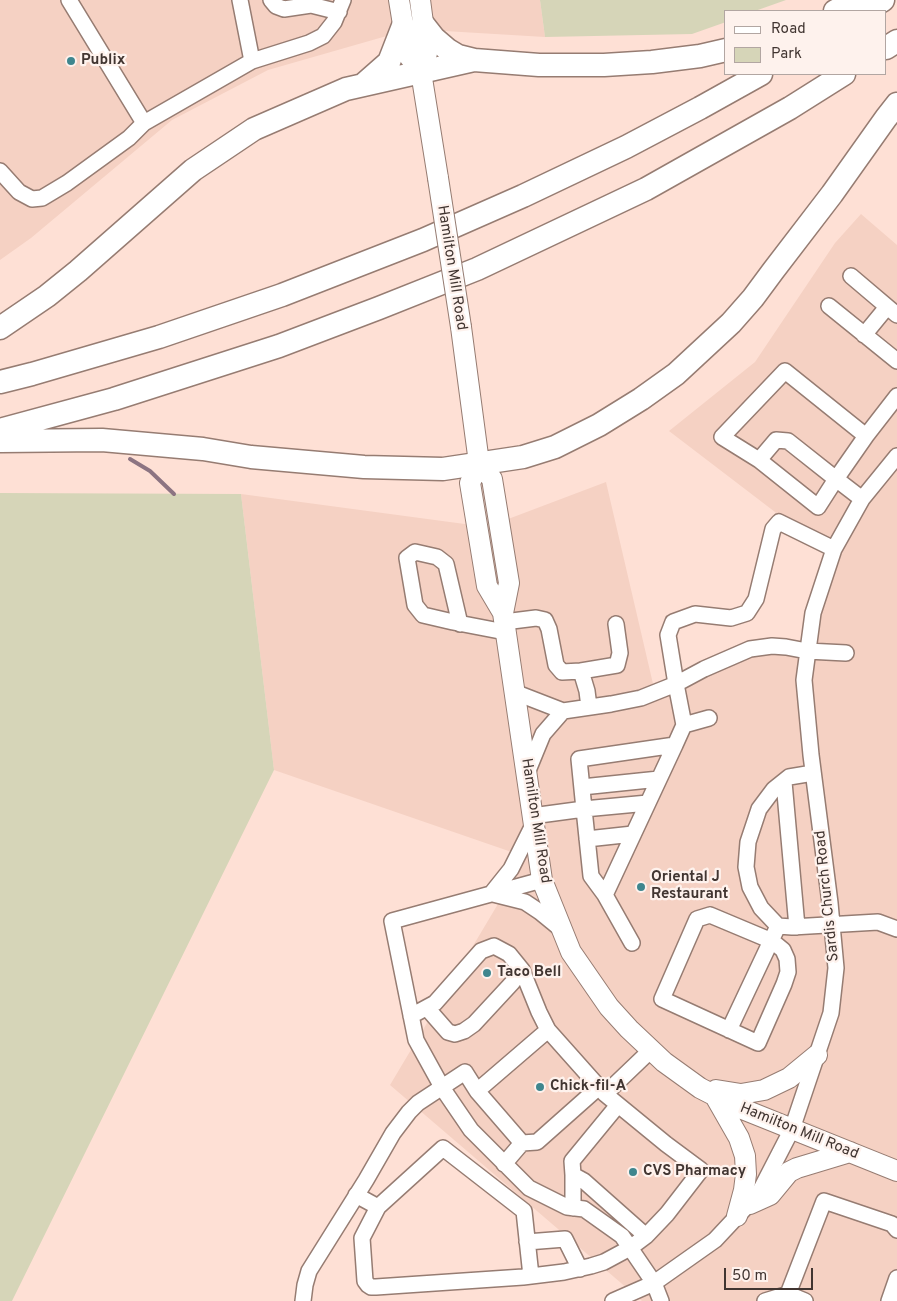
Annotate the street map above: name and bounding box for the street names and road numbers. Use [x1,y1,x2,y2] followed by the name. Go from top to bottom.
[432,204,470,332] street label: Hamilton Mill Road
[516,757,554,885] street label: Hamilton Mill Road
[812,830,844,962] street label: Sardis Church Road
[737,1100,861,1164] street label: Hamilton Mill Road

